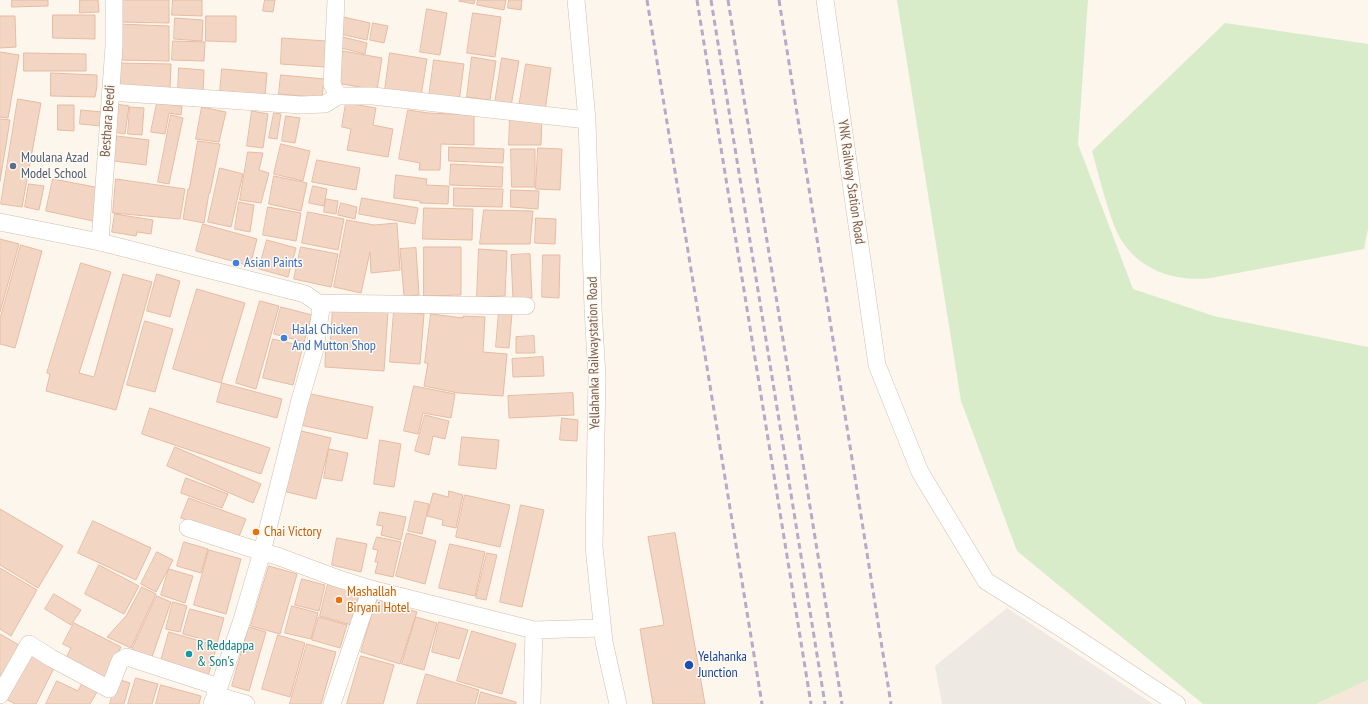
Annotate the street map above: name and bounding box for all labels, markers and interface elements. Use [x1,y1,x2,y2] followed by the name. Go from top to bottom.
[97,84,119,158] street label: Besthara Beedi
[834,119,868,245] street label: YNK Railway Station Road
[21,150,89,182] place label: Moulana Azad Model School
[8,161,18,171] marker: Moulana Azad Model School
[244,255,302,271] place label: Asian Paints
[231,258,241,268] marker: Asian Paints
[584,276,604,430] street label: Yellahanka Railwaystation Road
[292,322,376,354] place label: Halal Chicken And Mutton Shop
[279,333,289,343] marker: Halal Chicken And Mutton Shop
[264,524,322,540] place label: Chai Victory
[251,527,261,537] marker: Chai Victory
[347,584,410,616] place label: Mashallah Biryani Hotel
[334,595,344,605] marker: Mashallah Biryani Hotel
[197,638,254,670] place label: R Reddappa & Son's
[184,649,194,659] marker: R Reddappa & Son's
[698,649,747,682] place label: Yelahanka Junction
[683,659,695,671] marker: Yelahanka Junction

